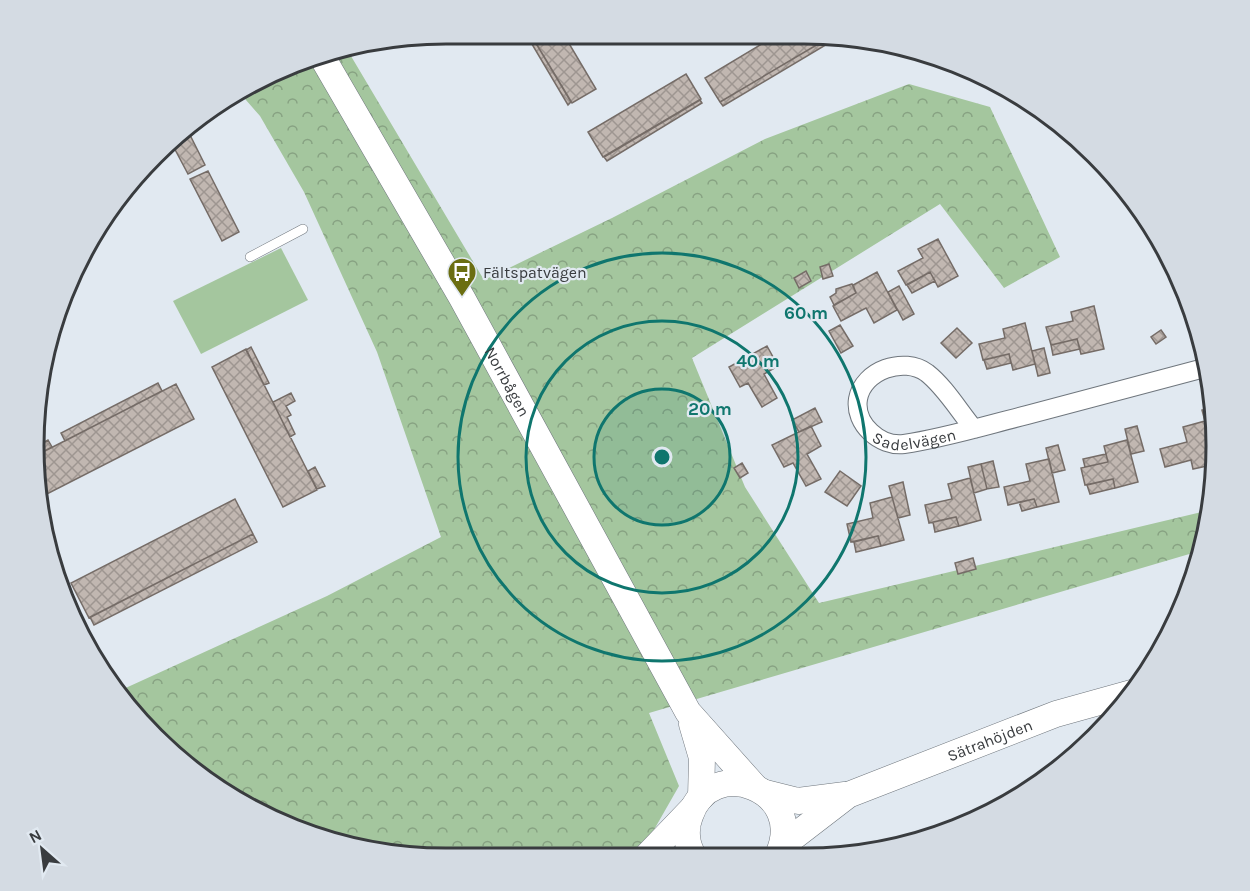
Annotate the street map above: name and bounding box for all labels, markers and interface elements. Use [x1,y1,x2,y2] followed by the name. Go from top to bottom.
[446,256,478,298] bus stop icon: Fältspatvägen
[483,263,587,282] place label: Fältspatvägen
[784,302,828,324] text: 60 m
[480,344,534,420] street label: Norrbågen
[736,350,780,372] text: 40 m
[688,398,732,420] text: 20 m
[869,425,958,454] street label: Sadelvägen
[652,447,672,467] centre of rings
[944,715,1035,765] street label: Sätrahöjden
[12,819,72,879] north arrow
[26,825,45,847] text: N

